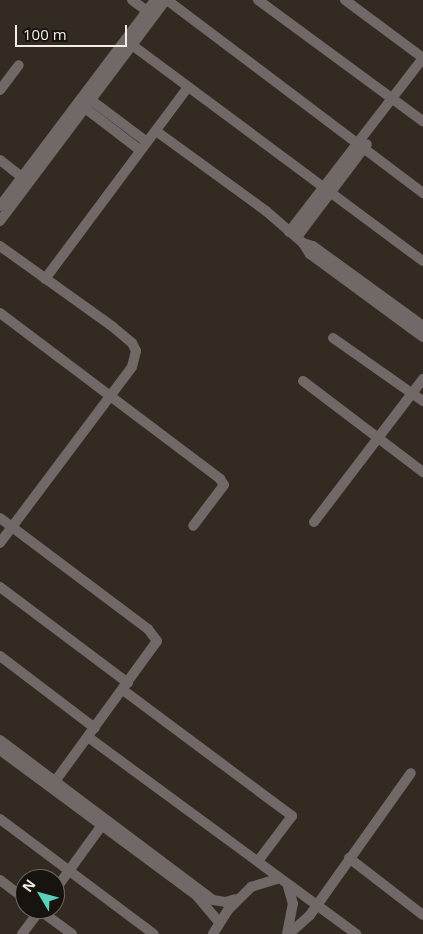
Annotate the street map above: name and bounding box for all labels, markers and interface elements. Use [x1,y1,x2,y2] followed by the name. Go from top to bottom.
[18,15,130,47] scale bar
[23,24,67,44] text: 100 m
[15,869,65,919] north arrow
[17,875,39,896] text: N

